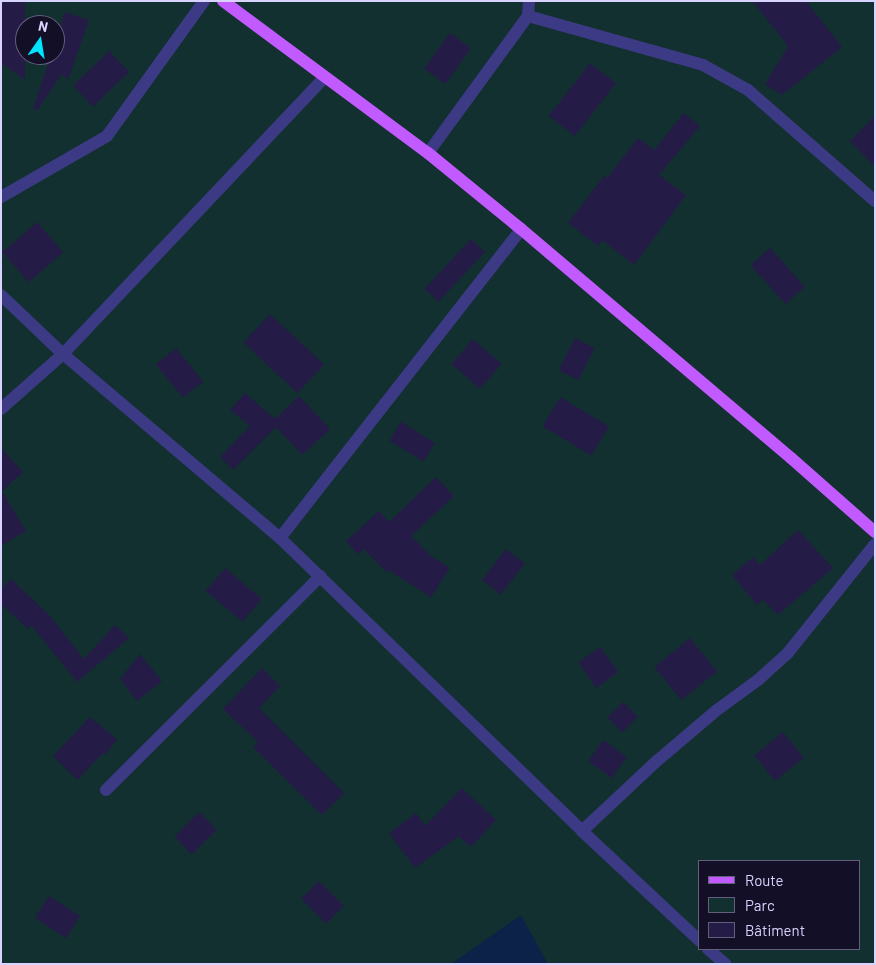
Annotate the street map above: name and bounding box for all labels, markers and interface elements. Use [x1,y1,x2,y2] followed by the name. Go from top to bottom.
[15,15,65,65] north arrow
[37,17,50,35] text: N
[698,860,861,950] legend
[745,871,784,889] text: Route
[745,896,775,914] text: Parc
[745,921,805,939] text: Bâtiment

